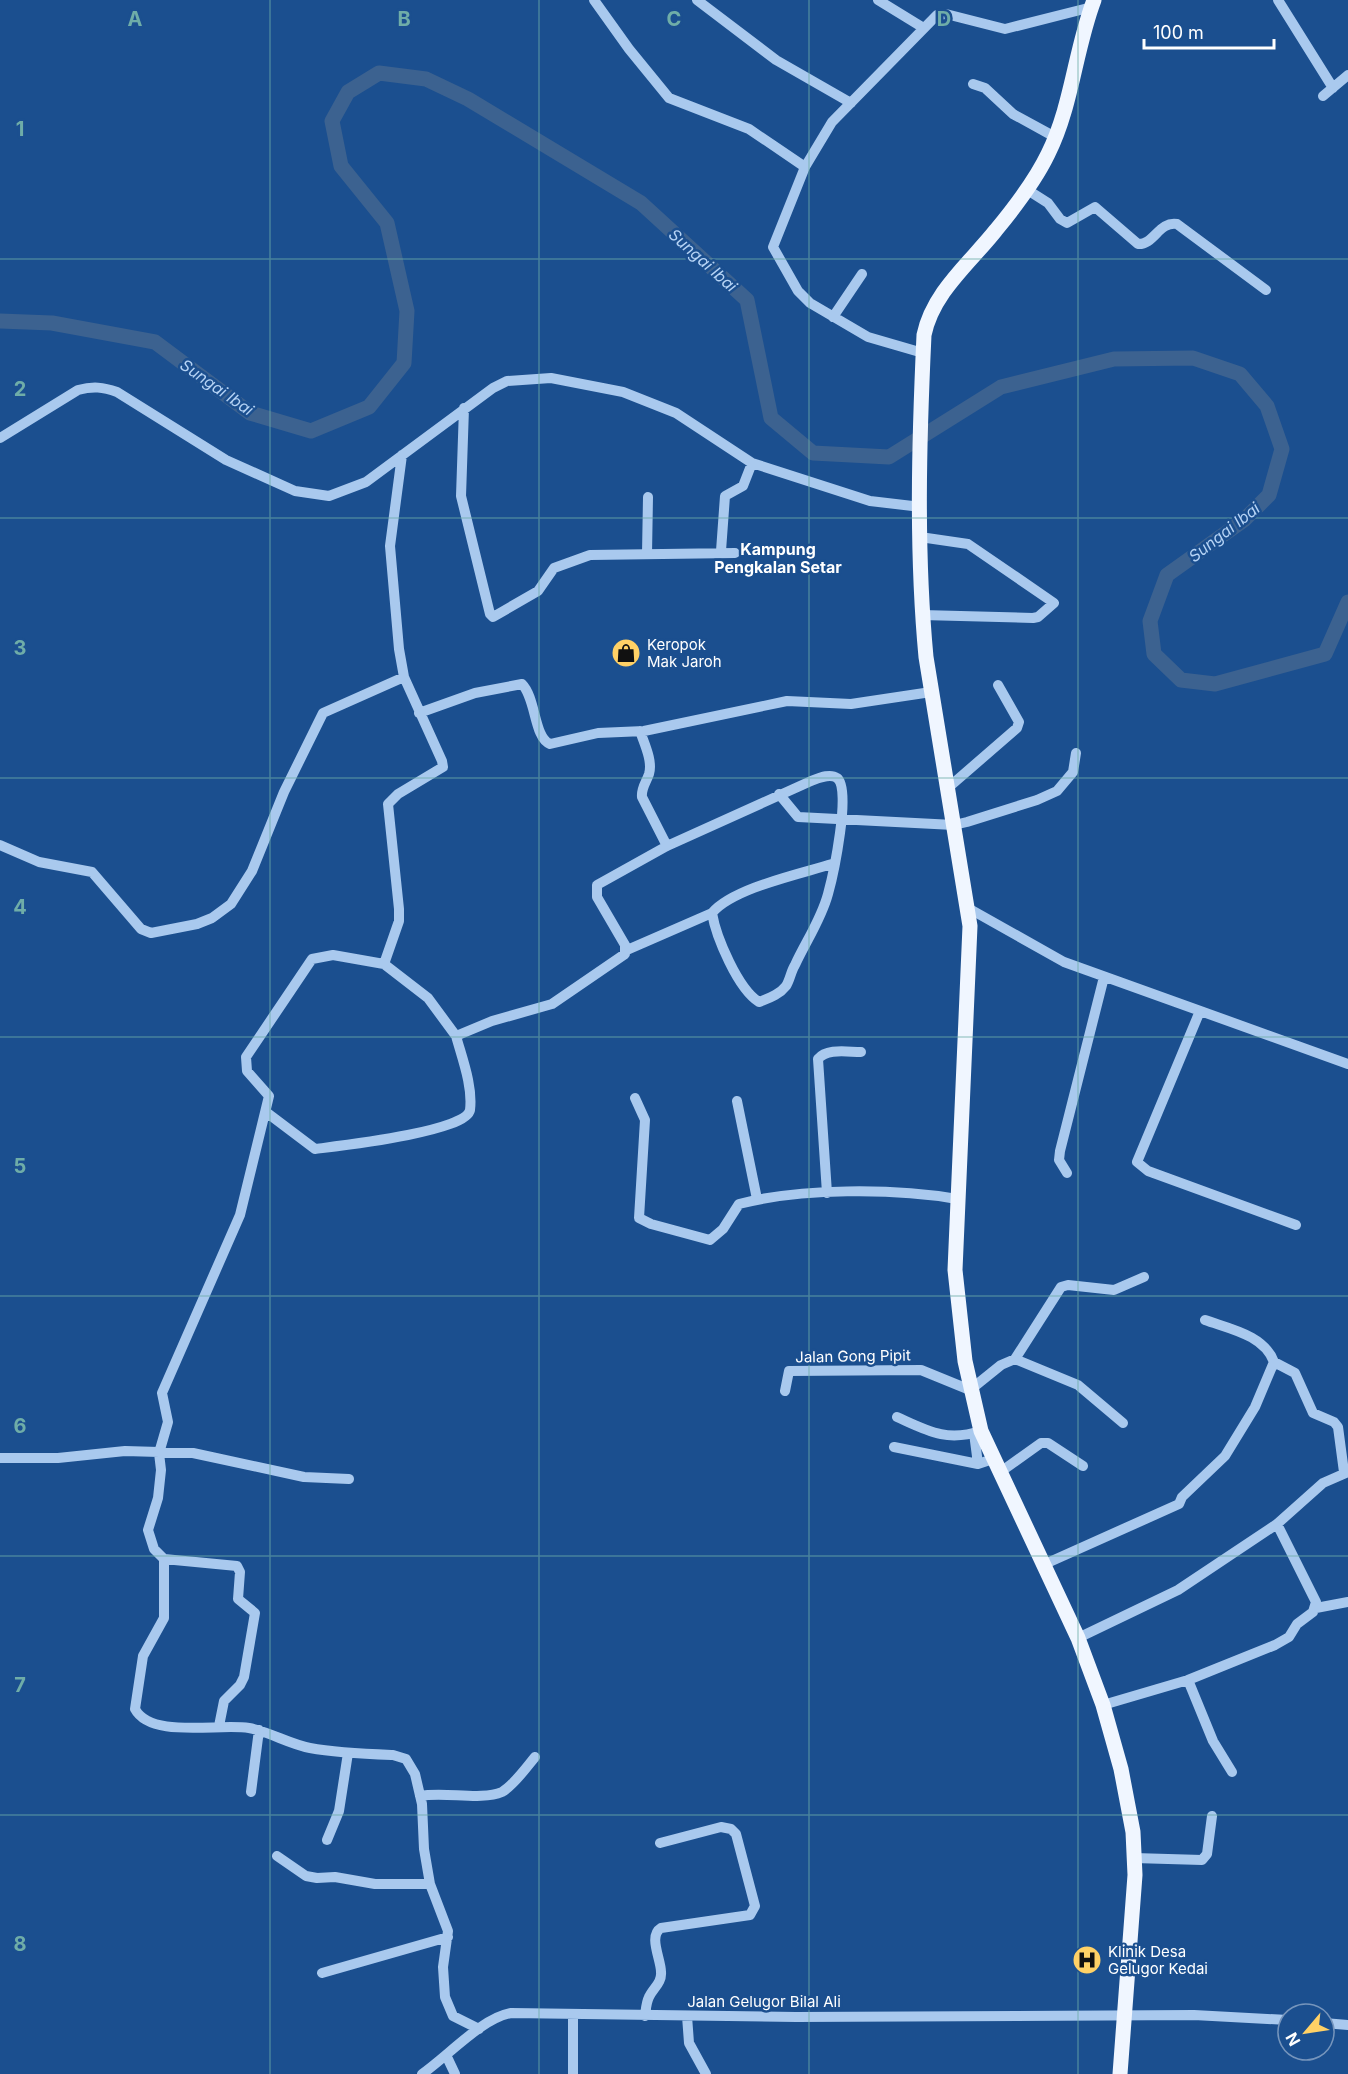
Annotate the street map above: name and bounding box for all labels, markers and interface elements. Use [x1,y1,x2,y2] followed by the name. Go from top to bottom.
[128,7,143,31] text: A
[397,7,411,31] text: B
[667,7,681,31] text: C
[937,7,951,31] text: D
[1144,12,1274,50] scale bar
[1153,22,1204,43] text: 100 m
[16,117,24,141] text: 1
[665,224,742,297] water label: Sungai Ibai
[176,354,258,420] water label: Sungai Ibai
[14,377,26,401] text: 2
[1184,497,1265,566] water label: Sungai Ibai
[714,539,842,577] district label: Kampung Pengkalan Setar
[647,635,722,671] place label: Keropok Mak Jaroh
[14,636,26,660] text: 3
[610,637,642,669] shop icon: Keropok Mak Jaroh
[13,895,27,919] text: 4
[14,1154,26,1178] text: 5
[795,1345,911,1367] street label: Jalan Gong Pipit
[14,1414,27,1438] text: 6
[14,1673,26,1697] text: 7
[13,1932,27,1956] text: 8
[1108,1942,1208,1978] place label: Klinik Desa Gelugor Kedai
[1071,1944,1103,1976] hospital icon: Klinik Desa Gelugor Kedai
[687,1992,841,2011] street label: Jalan Gelugor Bilal Ali
[1276,2002,1336,2062] north arrow
[1281,2029,1305,2049] text: N

